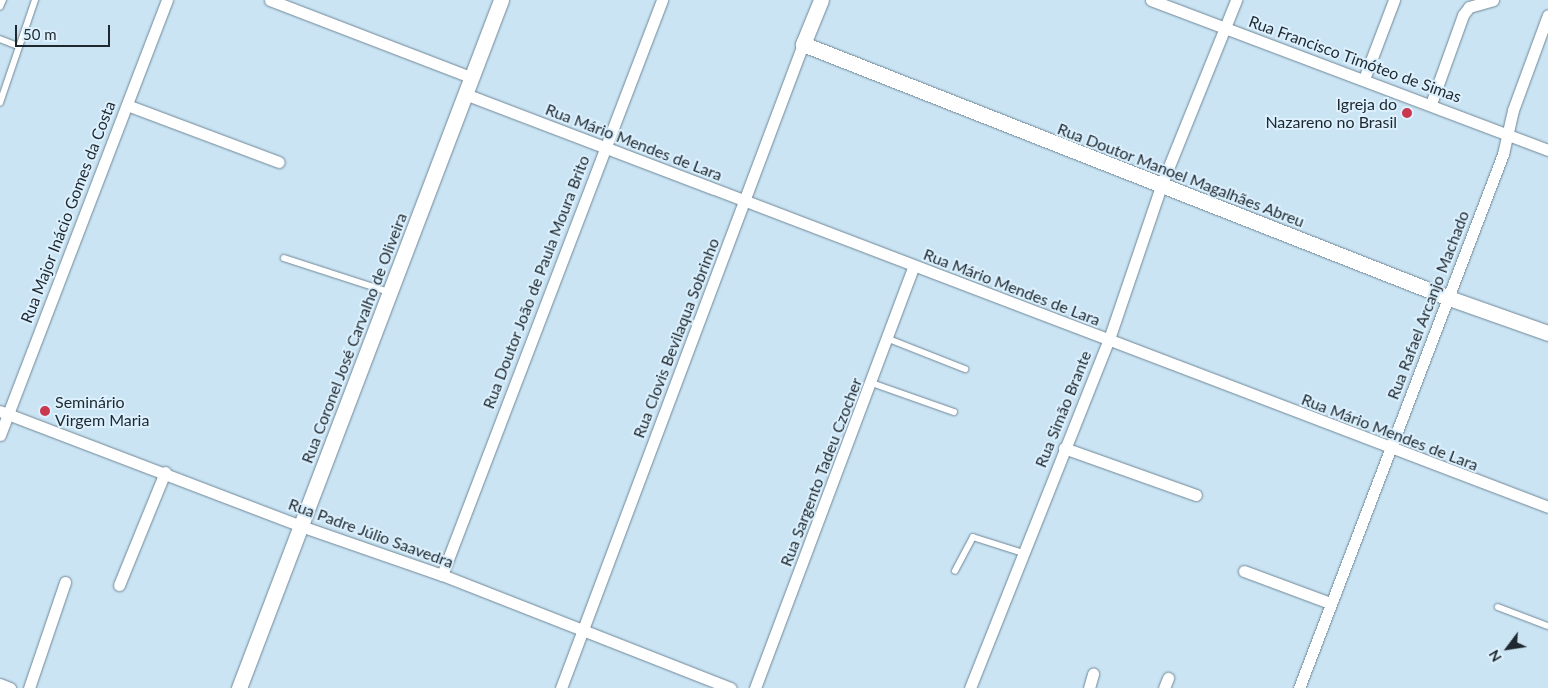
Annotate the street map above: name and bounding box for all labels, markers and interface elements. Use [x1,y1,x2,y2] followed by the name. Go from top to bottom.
[1246,11,1464,107] street label: Rua Francisco Timóteo de Simas
[18,15,112,47] scale bar
[23,25,57,43] text: 50 m
[1265,94,1397,132] place label: Igreja do Nazareno no Brasil
[17,98,119,326] street label: Rua Major Inácio Gomes da Costa
[543,99,725,185] street label: Rua Mário Mendes de Lara
[1401,107,1413,119] marker: Igreja do Nazareno no Brasil
[1054,119,1308,231] street label: Rua Doutor Manoel Magalhães Abreu
[479,152,593,412] street label: Rua Doutor João de Paula Moura Brito
[1383,208,1473,402] street label: Rua Rafael Arcanjo Machado
[297,210,411,466] street label: Rua Coronel José Carvalho de Oliveira
[629,235,723,441] street label: Rua Clovis Bevilaqua Sobrinho
[921,244,1103,330] street label: Rua Mário Mendes de Lara
[1031,348,1095,470] street label: Rua Simão Brante
[776,375,866,569] street label: Rua Sargento Tadeu Czocher
[1299,389,1481,475] street label: Rua Mário Mendes de Lara
[55,392,149,430] place label: Seminário Virgem Maria
[39,405,51,417] marker: Seminário Virgem Maria
[286,494,456,572] street label: Rua Padre Júlio Saavedra
[1483,623,1533,673] north arrow
[1485,647,1505,665] text: N

